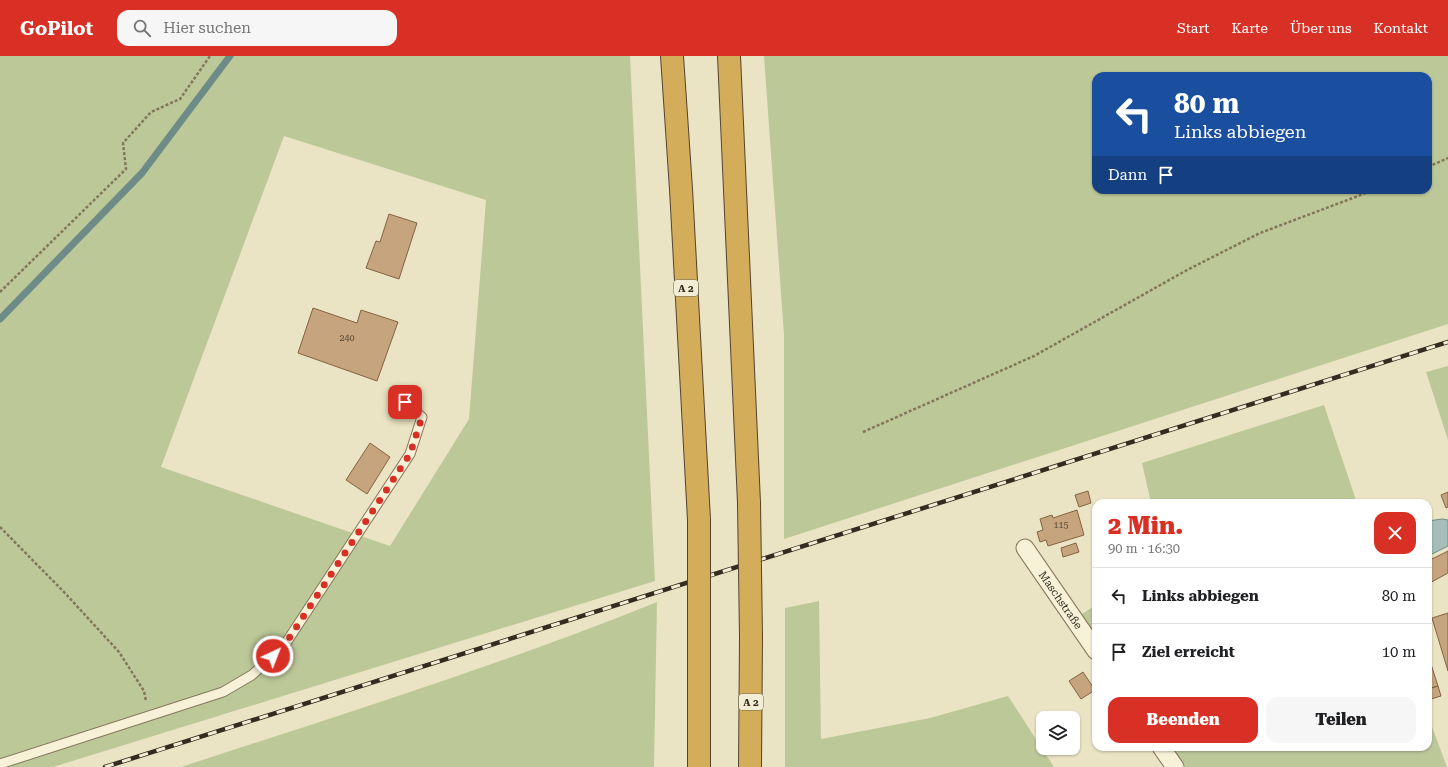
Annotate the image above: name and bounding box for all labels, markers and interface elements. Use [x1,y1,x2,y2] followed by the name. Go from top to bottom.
[117,10,397,46] search box
[20,17,93,40] text: GoPilot
[131,17,153,39] icon: search
[163,19,251,37] text: Hier suchen
[1177,20,1210,36] text: Start
[1232,20,1268,36] text: Karte
[1290,20,1352,36] text: Über uns
[1374,20,1428,36] text: Kontakt
[1174,87,1239,120] text: 80 m
[1108,88,1160,140] icon: left
[1174,121,1306,142] text: Links abbiegen
[1155,164,1177,186] icon: arrive
[1108,166,1147,184] text: Dann
[674,280,698,296] road number: A 2
[339,333,355,343] house number: 240
[388,385,422,419] pin
[394,391,416,413] icon: arrive
[1108,512,1183,540] text: 2 Min.
[1374,512,1416,554] button: close
[1053,520,1069,530] house number: 115
[1108,541,1180,556] text: 90 m · 16:30
[1036,569,1085,632] street label: Maschstraße
[1108,585,1130,607] icon: left
[1142,587,1259,605] text: Links abbiegen
[1382,587,1416,605] text: 80 m
[252,635,294,677] position arrow
[1108,641,1130,663] icon: arrive
[1142,643,1235,661] text: Ziel erreicht
[1382,643,1416,661] text: 10 m
[739,694,763,710] road number: A 2
[1108,697,1258,743] button: Beenden
[1266,697,1416,743] button: Teilen
[1036,711,1080,755] map controls
[1036,711,1080,755] button: layers

